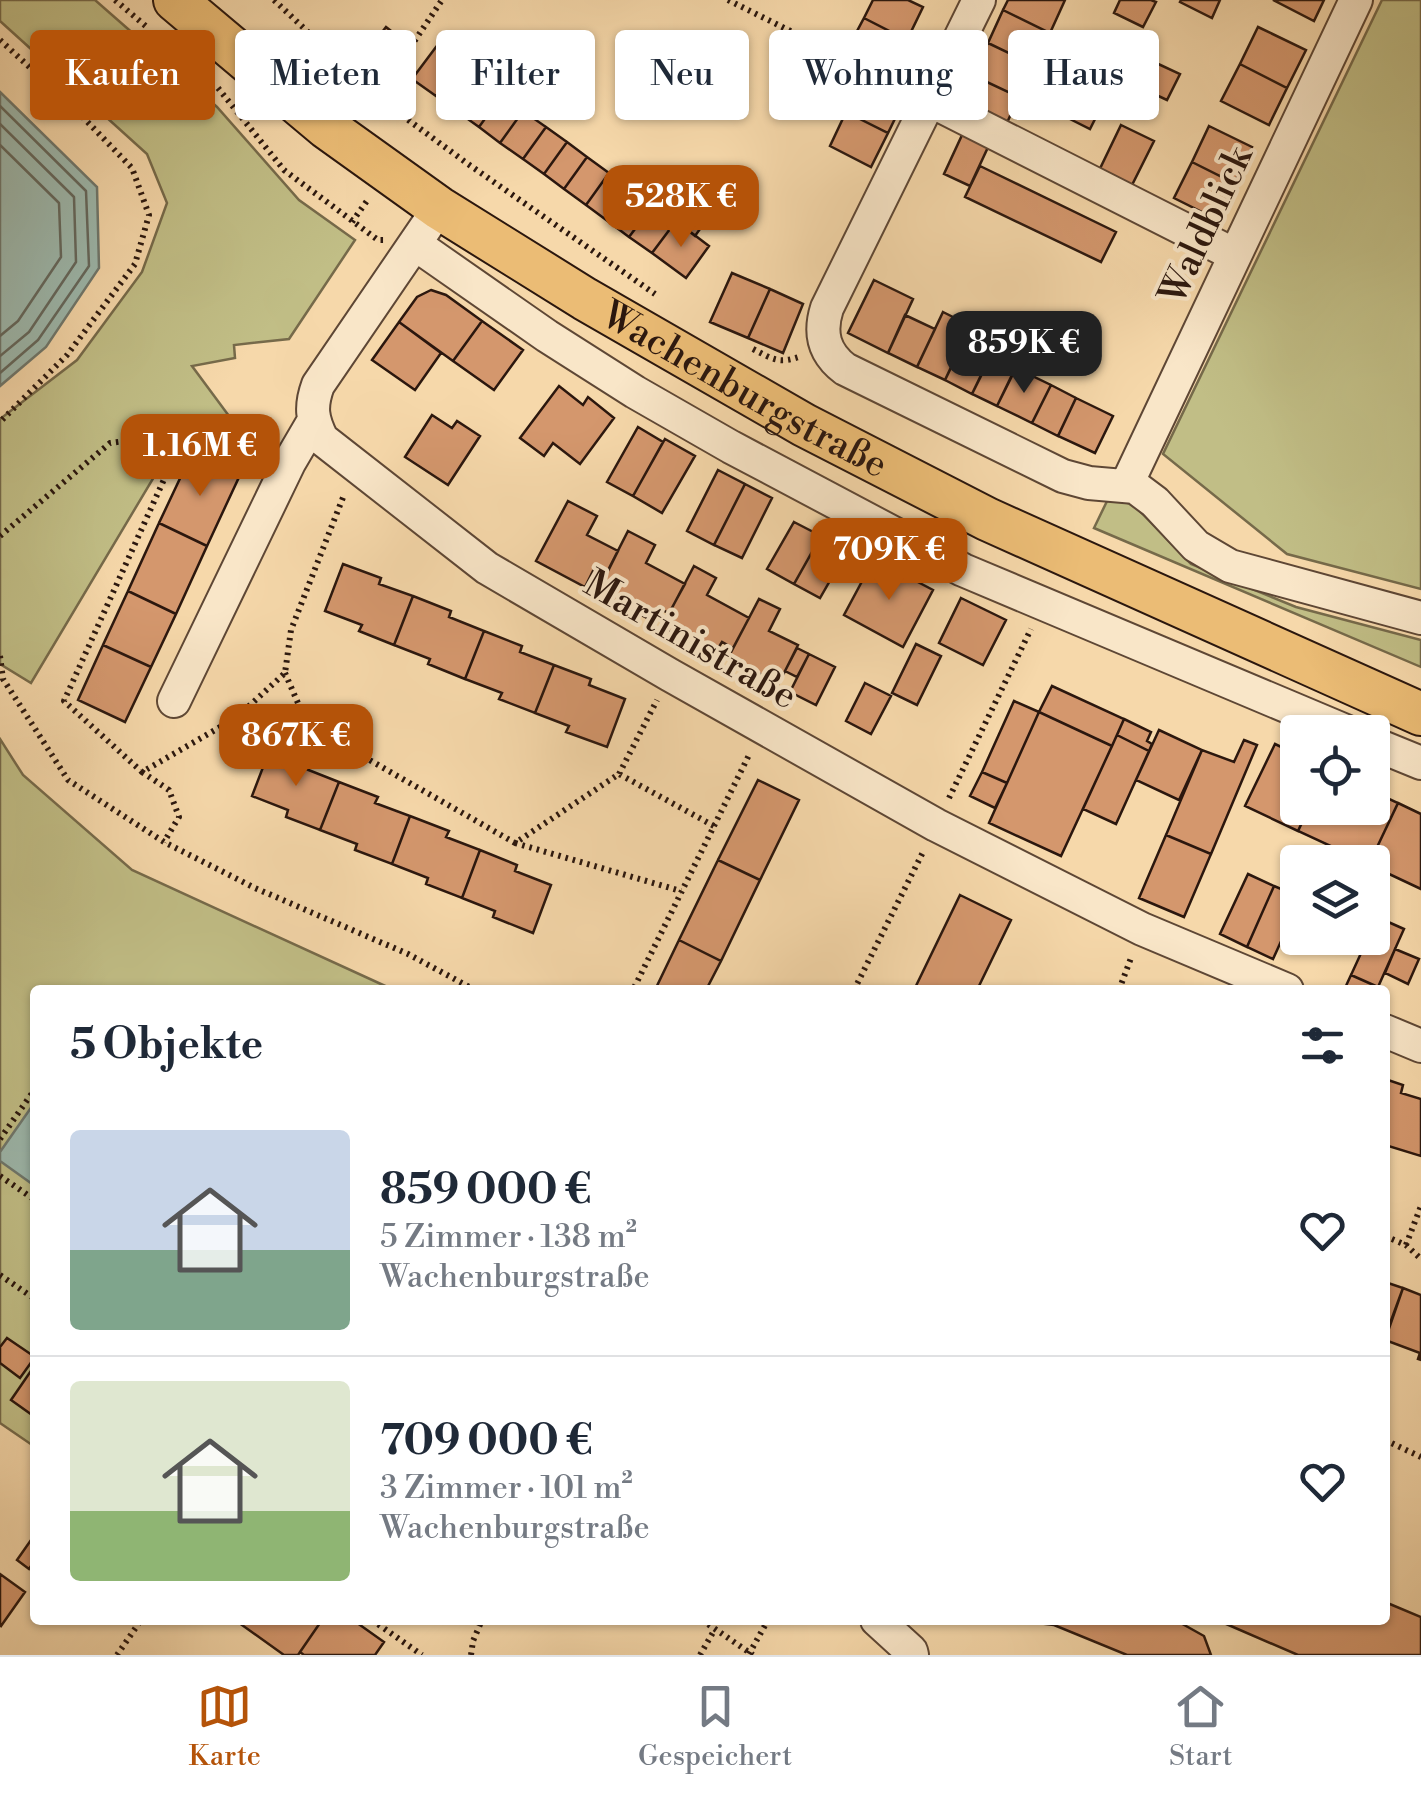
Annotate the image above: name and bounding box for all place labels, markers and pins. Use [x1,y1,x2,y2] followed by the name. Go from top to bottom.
[600,165,762,250] pin: 528K €
[943,311,1105,396] pin: 859K €
[108,414,292,499] pin: 1.16M €
[808,518,970,603] pin: 709K €
[215,704,377,789] pin: 867K €

